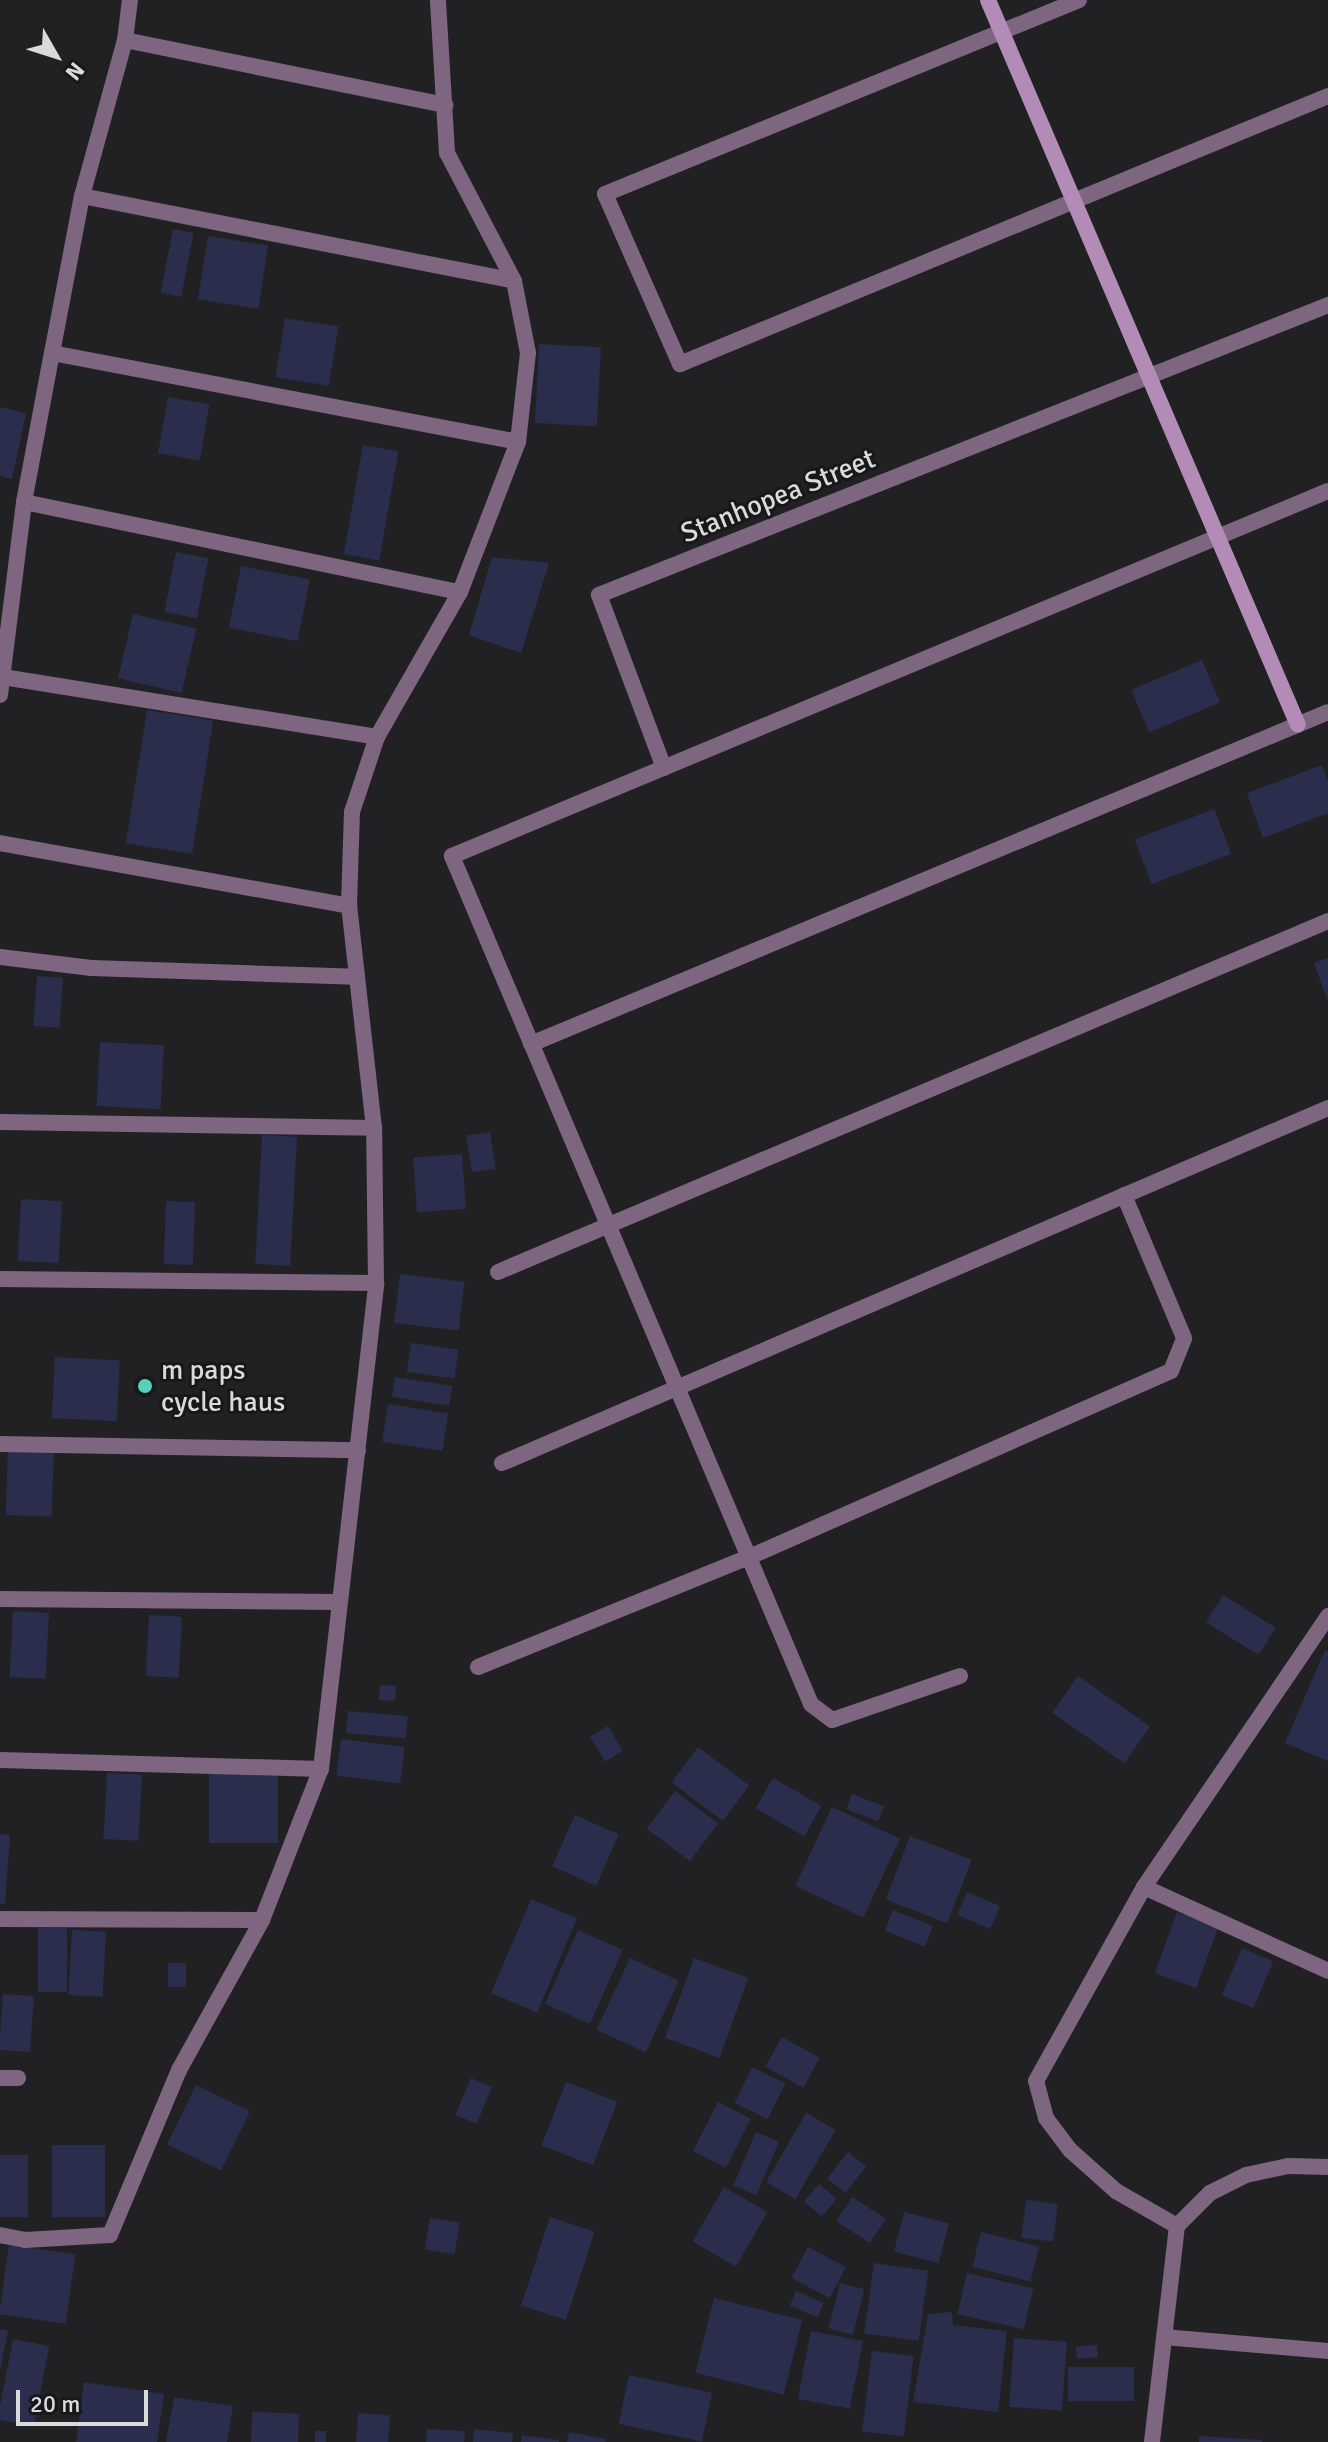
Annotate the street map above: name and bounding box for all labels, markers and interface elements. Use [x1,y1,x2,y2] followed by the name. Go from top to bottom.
[16,16,96,96] north arrow
[60,57,90,86] text: N
[676,442,880,550] street label: Stanhopea Street
[161,1353,285,1419] place label: m paps cycle haus
[136,1377,154,1395] marker: m paps cycle haus
[20,2374,152,2424] scale bar
[30,2389,80,2419] text: 20 m

